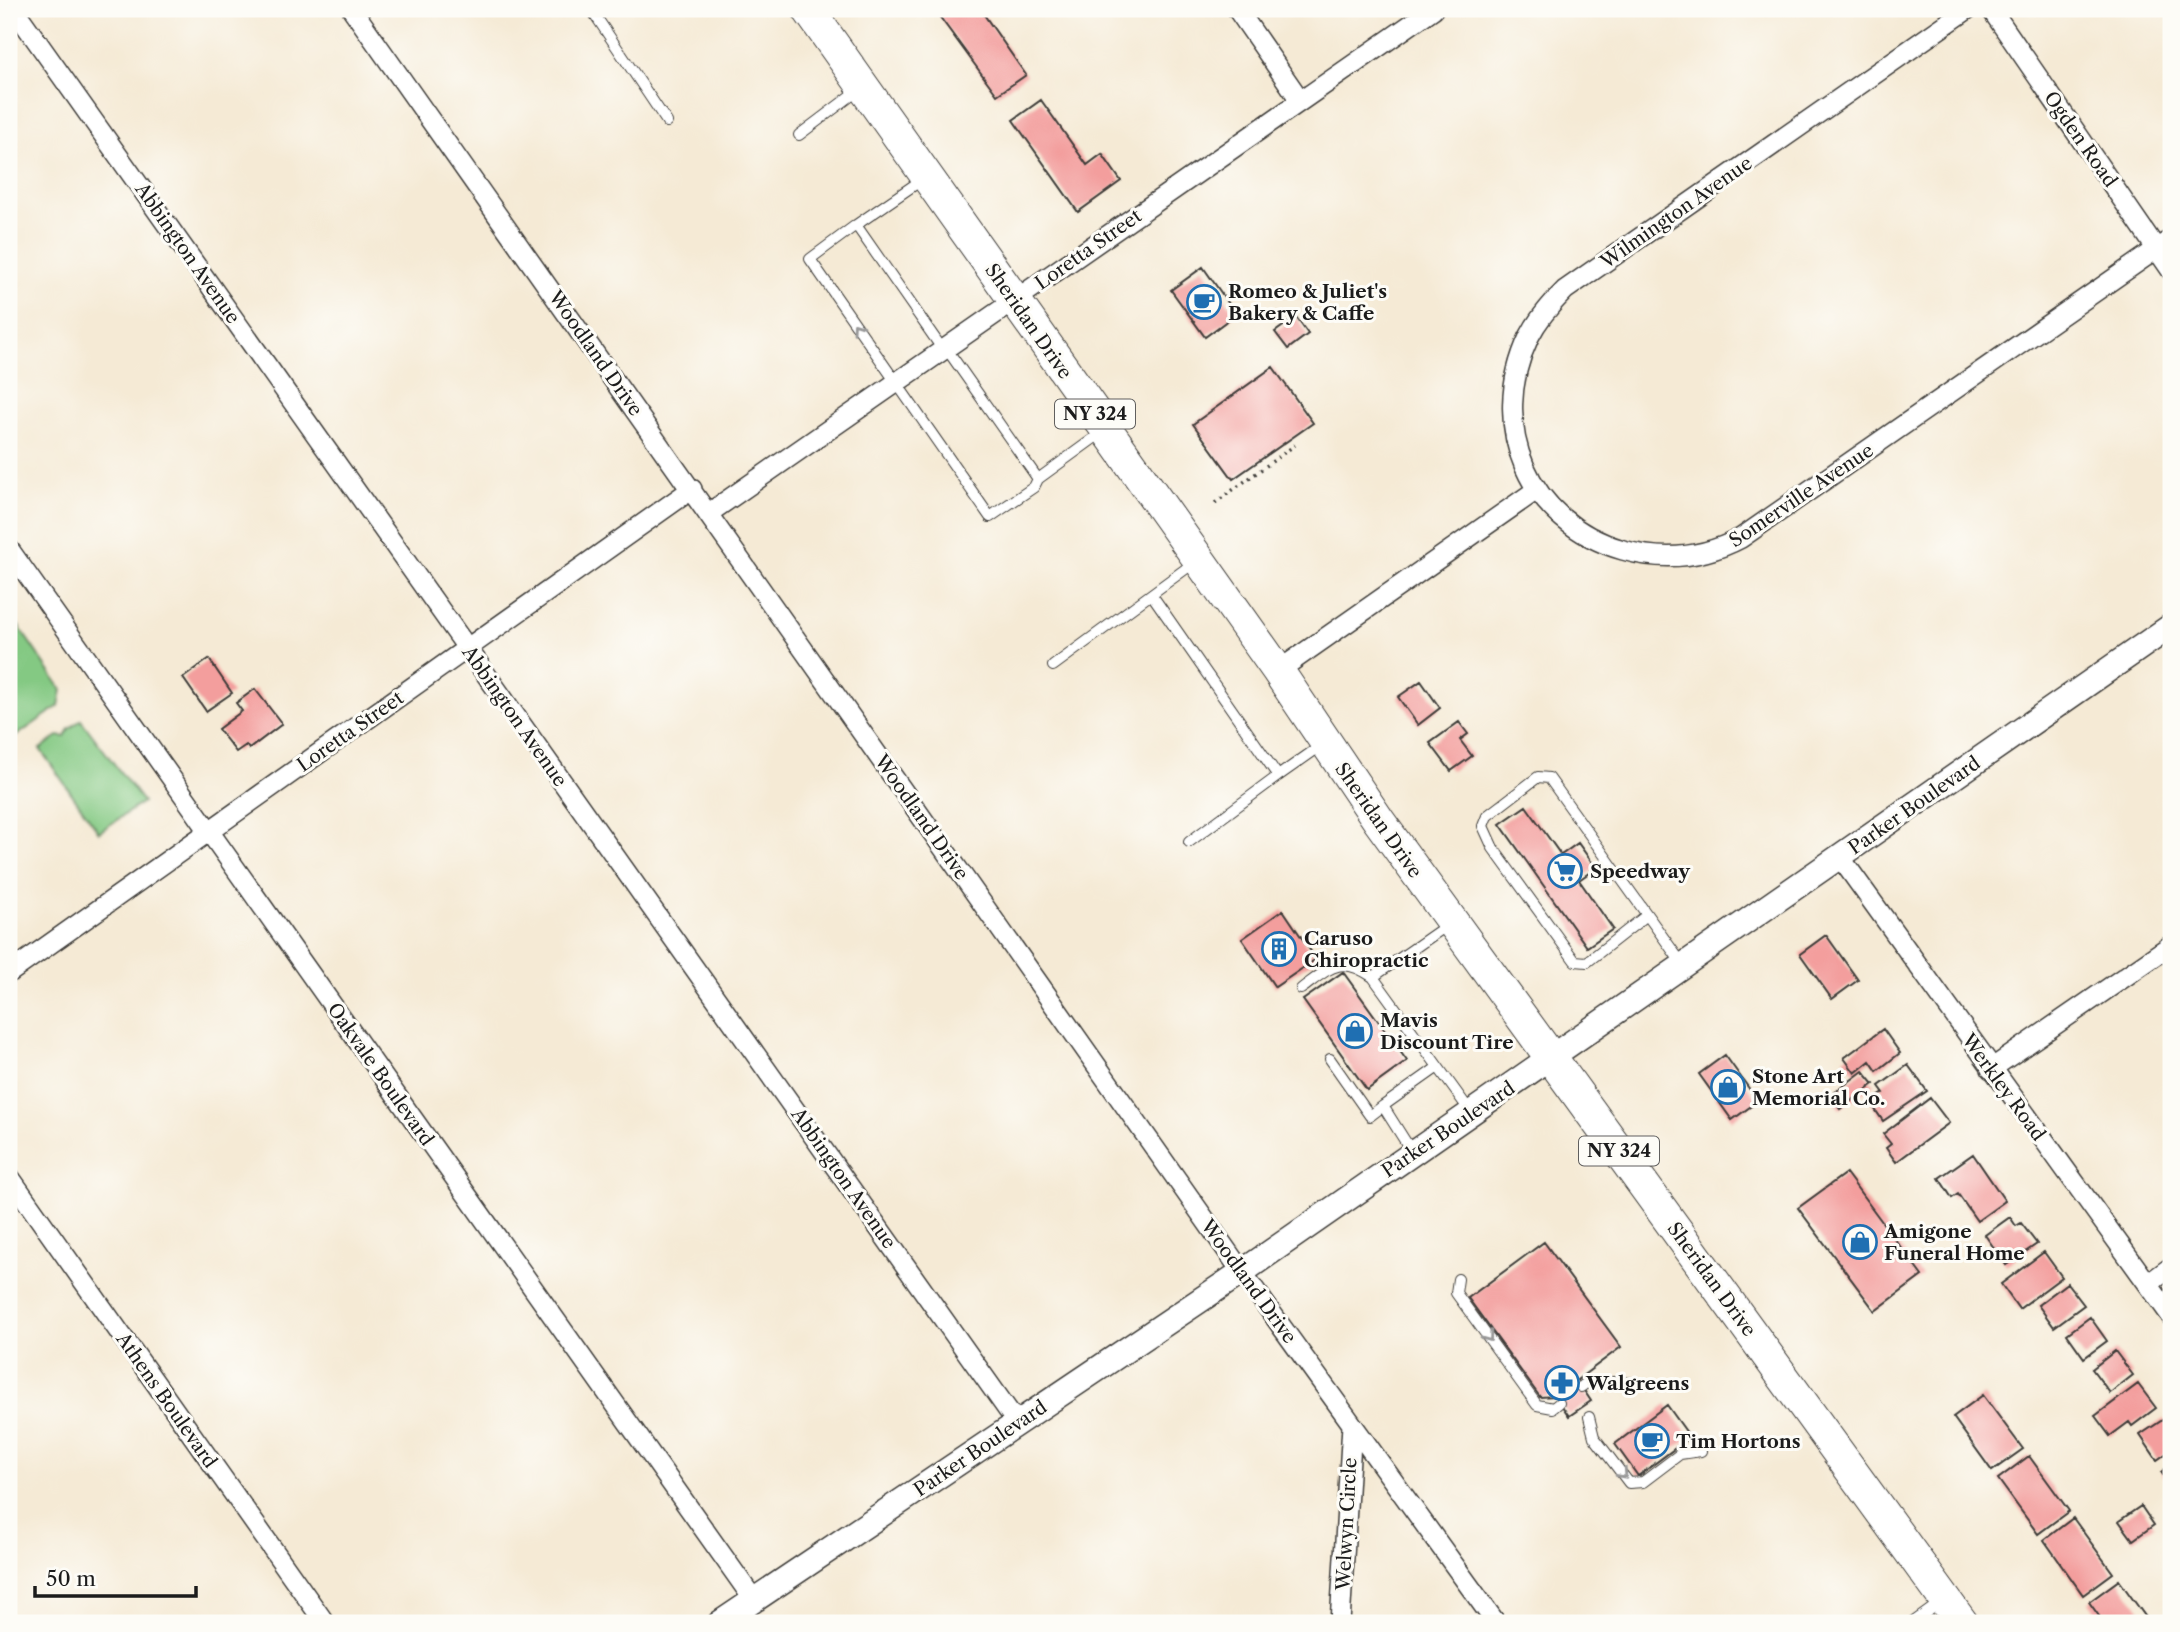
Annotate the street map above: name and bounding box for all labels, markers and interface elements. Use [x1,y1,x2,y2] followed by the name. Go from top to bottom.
[2039,87,2122,192] street label: Ogden Road
[1595,151,1756,274] street label: Wilmington Avenue
[130,178,245,328] street label: Abbington Avenue
[1031,204,1146,295] street label: Loretta Street
[980,259,1077,383] street label: Sheridan Drive
[1228,280,1387,325] place label: Romeo & Juliet's Bakery & Caffe
[1185,283,1223,321] cafe icon: Romeo & Juliet's Bakery & Caffe
[543,285,647,420] street label: Woodland Drive
[853,322,865,335] one-way arrow
[1055,400,1135,428] road number: NY 324
[1725,439,1878,552] street label: Somerville Avenue
[457,641,572,791] street label: Abbington Avenue
[293,686,408,777] street label: Loretta Street
[869,749,973,884] street label: Woodland Drive
[1844,751,1985,859] street label: Parker Boulevard
[1330,758,1427,882] street label: Sheridan Drive
[1546,852,1584,890] supermarket icon: Speedway
[1590,860,1691,883] place label: Speedway
[1304,927,1428,972] place label: Caruso Chiropractic
[1260,930,1298,968] building icon: Caruso Chiropractic
[323,998,439,1151] street label: Oakvale Boulevard
[1380,1009,1514,1054] place label: Mavis Discount Tire
[1336,1012,1374,1050] shop icon: Mavis Discount Tire
[1956,1028,2050,1146] street label: Werkley Road
[1752,1065,1885,1110] place label: Stone Art Memorial Co.
[1709,1068,1747,1106] shop icon: Stone Art Memorial Co.
[1377,1076,1520,1182] street label: Parker Boulevard
[786,1103,901,1253] street label: Abbington Avenue
[1579,1136,1659,1166] road number: NY 324
[1195,1214,1301,1348] street label: Woodland Drive
[1662,1218,1761,1341] street label: Sheridan Drive
[1883,1220,2025,1265] place label: Amigone Funeral Home
[1841,1223,1879,1261] shop icon: Amigone Funeral Home
[111,1327,222,1473] street label: Athens Boulevard
[1480,1329,1492,1342] one-way arrow
[1543,1364,1581,1402] pharmacy icon: Walgreens
[1585,1372,1690,1395] place label: Walgreens
[909,1395,1052,1501] street label: Parker Boulevard
[1633,1422,1671,1460] cafe icon: Tim Hortons
[1676,1430,1801,1453] place label: Tim Hortons
[1331,1457,1361,1592] street label: Welwyn Circle
[1615,1466,1627,1479] one-way arrow
[35,1555,196,1599] scale bar
[46,1566,96,1591] text: 50 m

